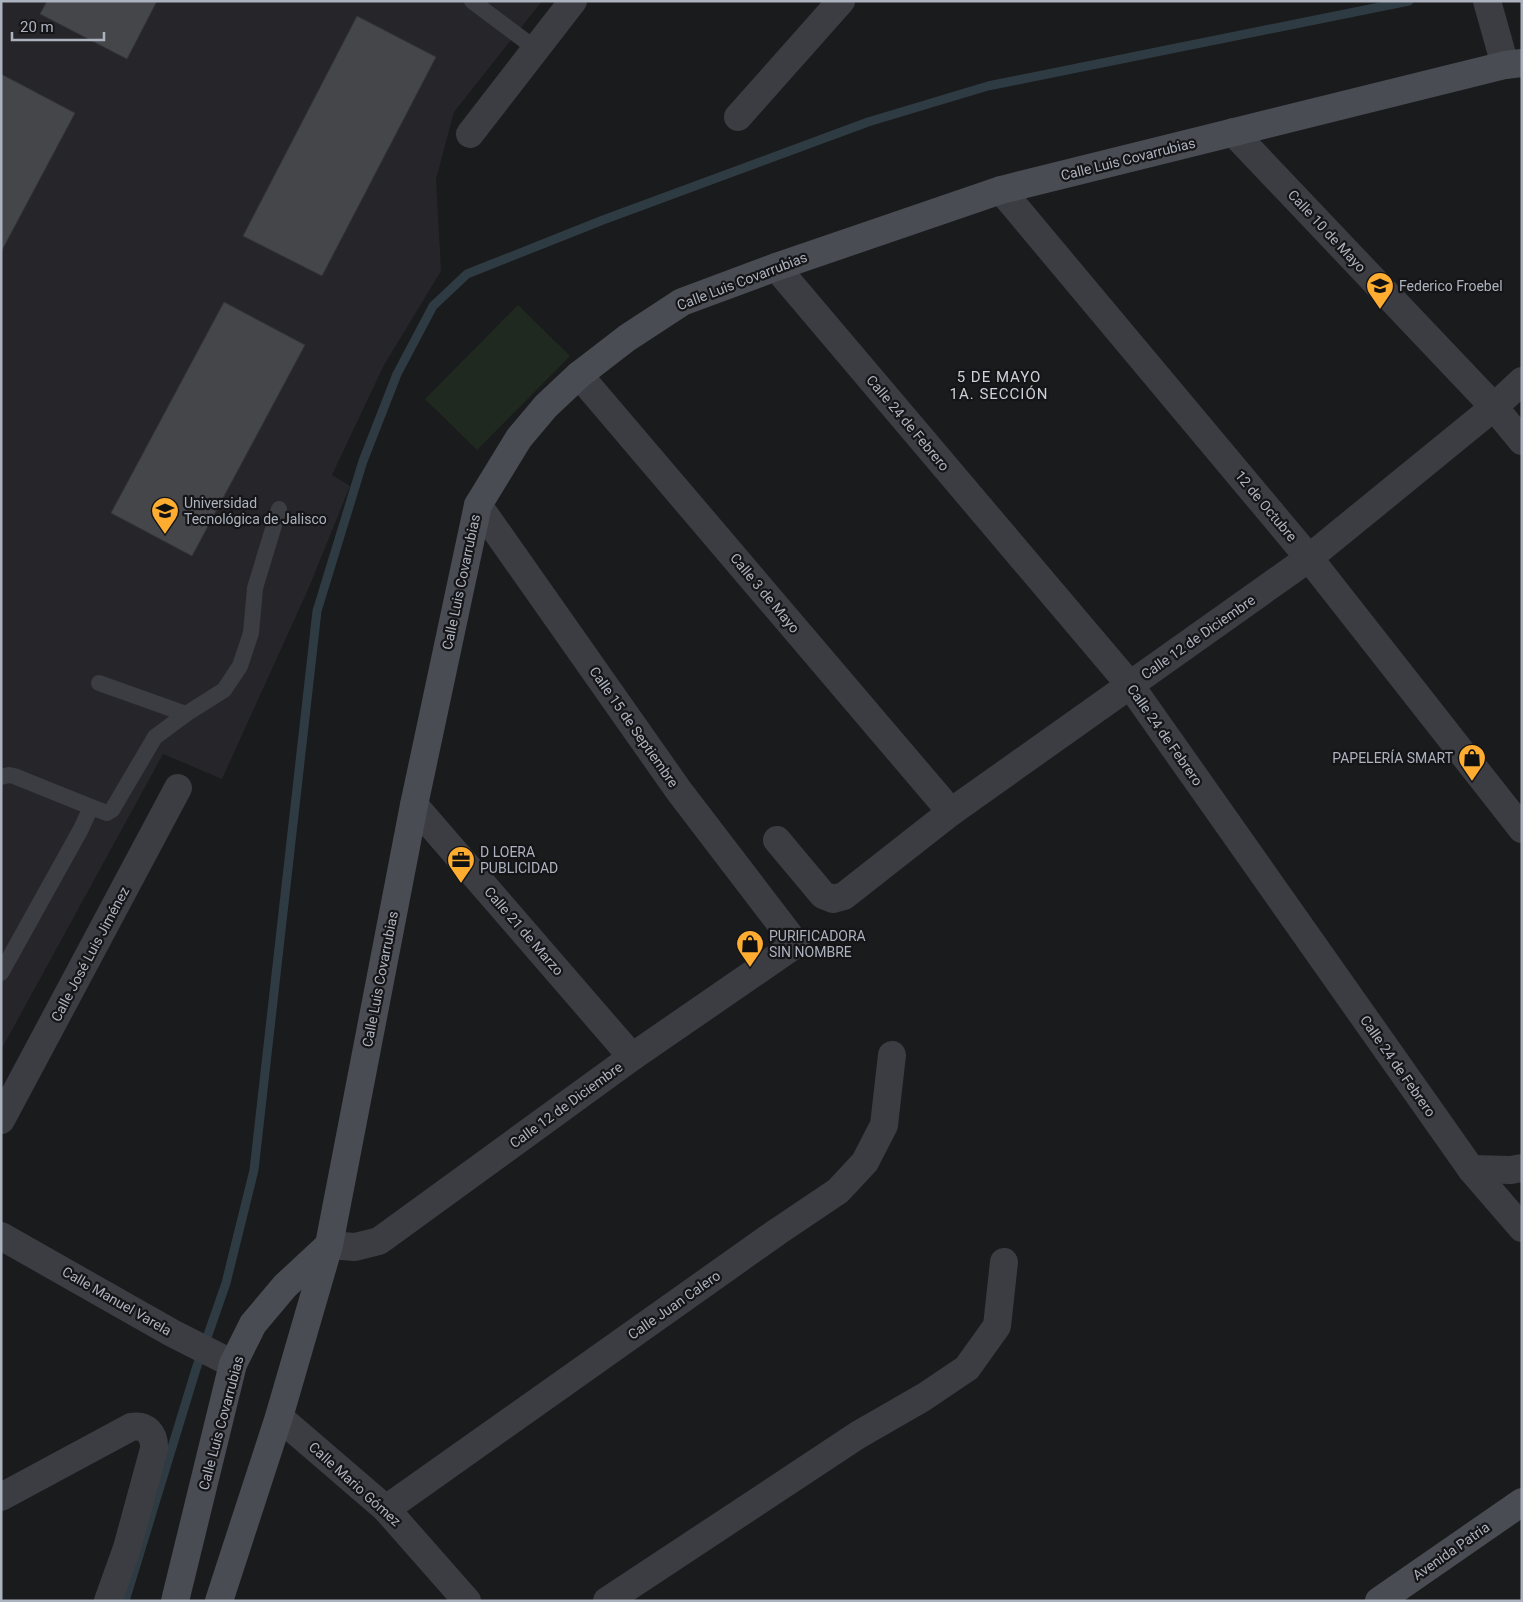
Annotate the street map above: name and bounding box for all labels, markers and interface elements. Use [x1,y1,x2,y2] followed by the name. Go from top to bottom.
[12,10,105,42] scale bar
[20,18,54,36] text: 20 m
[1059,135,1197,183] street label: Calle Luis Covarrubias
[1285,187,1369,275] street label: Calle 10 de Mayo
[675,249,809,313] street label: Calle Luis Covarrubias
[1365,271,1395,310] school or university icon: Federico Froebel
[1399,278,1503,294] place label: Federico Froebel
[950,368,1048,403] district label: 5 DE MAYO 1A. SECCIÓN
[863,372,953,474] street label: Calle 24 de Febrero
[1232,467,1300,545] street label: 12 de Octubre
[184,495,327,527] place label: Universidad Tecnológica de Jalisco
[150,496,180,535] school or university icon: Universidad Tecnológica de Jalisco
[439,513,483,651] street label: Calle Luis Covarrubias
[727,550,803,636] street label: Calle 3 de Mayo
[1138,592,1258,682] street label: Calle 12 de Diciembre
[586,664,682,790] street label: Calle 15 de Septiembre
[1124,681,1206,789] street label: Calle 24 de Febrero
[1457,743,1487,782] shop icon: PAPELERÍA SMART
[1332,749,1454,766] place label: PAPELERÍA SMART
[480,844,558,876] place label: D LOERA PUBLICIDAD
[446,845,476,884] office icon: D LOERA PUBLICIDAD
[48,884,132,1024] street label: Calle José Luis Jiménez
[481,884,567,978] street label: Calle 21 de Marzo
[359,910,401,1048] street label: Calle Luis Covarrubias
[769,928,866,960] place label: PURIFICADORA SIN NOMBRE
[735,929,765,968] shop icon: PURIFICADORA SIN NOMBRE
[1357,1012,1439,1120] street label: Calle 24 de Febrero
[507,1059,625,1151] street label: Calle 12 de Diciembre
[60,1263,174,1339] street label: Calle Manuel Varela
[625,1267,723,1343] street label: Calle Juan Calero
[195,1354,247,1492] street label: Calle Luis Covarrubias
[306,1439,404,1529] street label: Calle Mario Gómez
[1410,1519,1492,1583] street label: Avenida Patria

